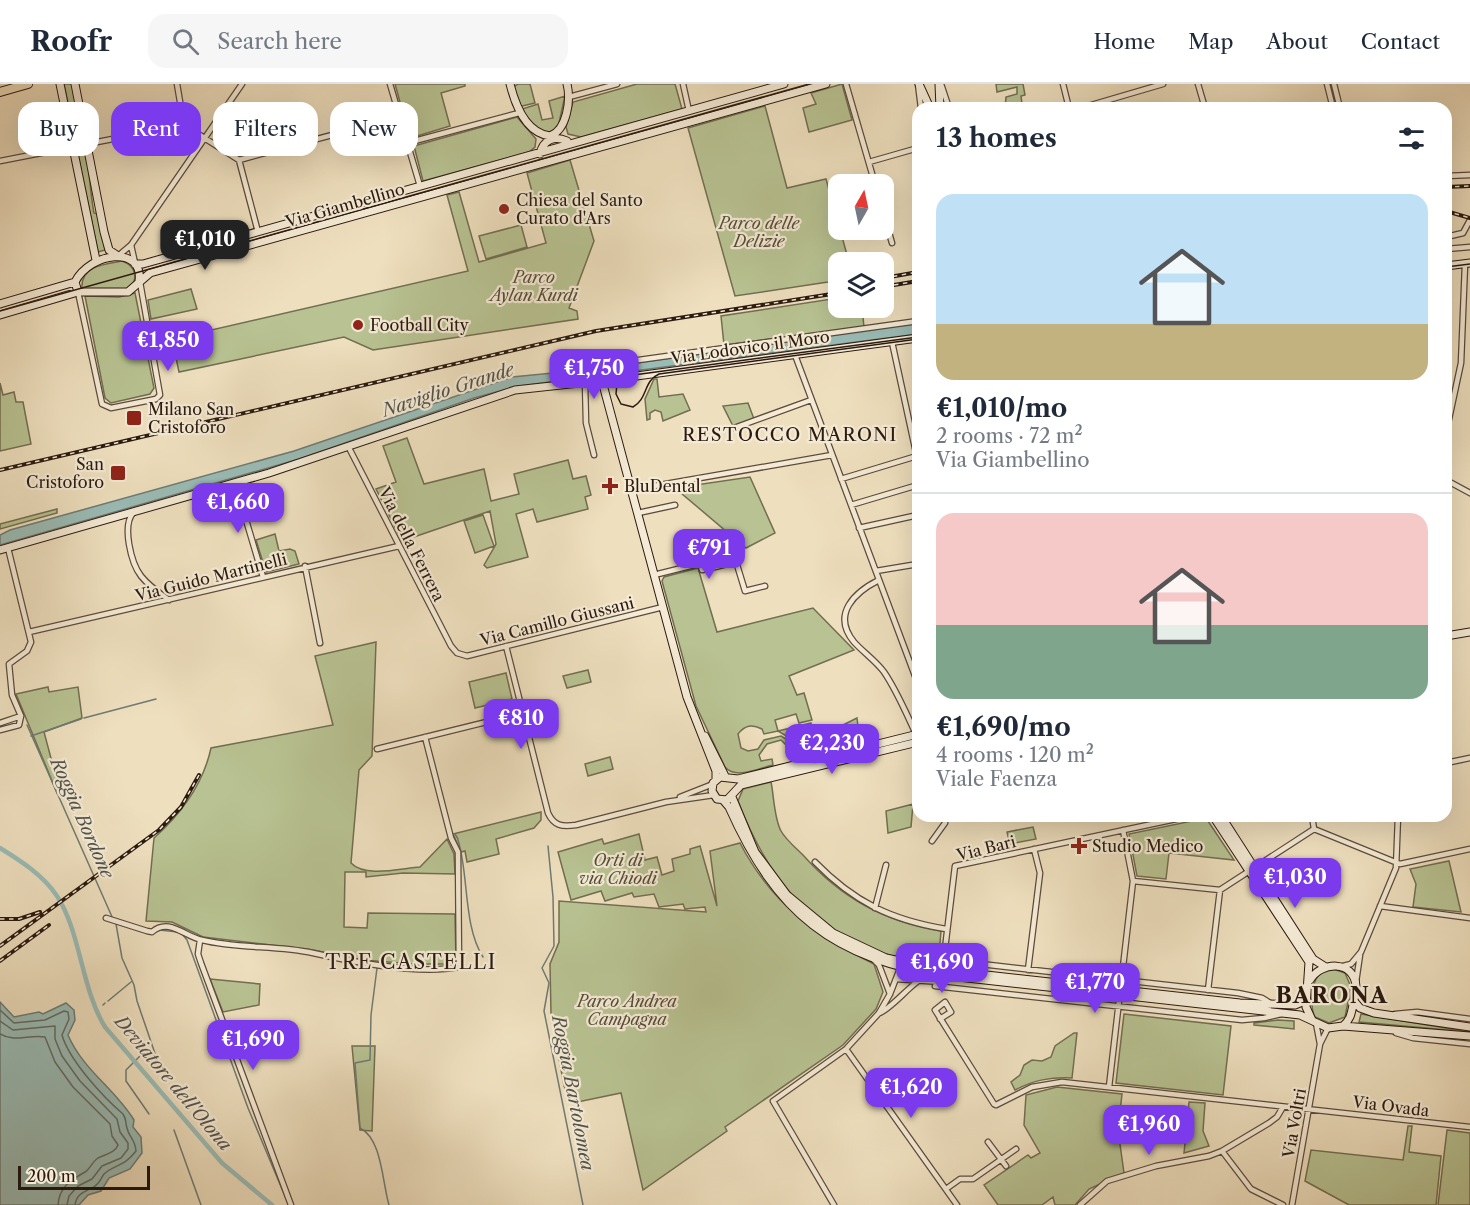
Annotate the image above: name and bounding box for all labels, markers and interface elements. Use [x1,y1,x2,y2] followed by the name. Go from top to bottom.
[148,14,568,68] search box
[30,24,112,58] text: Roofr
[169,25,202,58] icon: search
[217,28,342,55] text: Search here
[1094,29,1155,54] text: Home
[1188,29,1233,54] text: Map
[1266,29,1328,54] text: About
[1361,29,1440,54] text: Contact
[18,102,99,156] chip: Buy
[111,102,201,156] chip: Rent
[213,102,318,156] chip: Filters
[330,102,418,156] chip: New
[936,122,1057,154] text: 13 homes
[1395,122,1428,155] icon: filters
[828,174,894,240] north arrow
[828,174,894,318] map controls
[282,178,407,232] street label: Via Giambellino
[516,190,643,228] place label: Chiesa del Santo Curato d'Ars
[497,202,511,216] marker: Chiesa del Santo Curato d'Ars
[717,213,801,251] park label: Parco delle Delizie
[156,220,254,271] pin: €1,010
[174,227,236,251] text: €1,010
[1128,233,1236,341] icon: home
[828,252,894,318] button: layers
[487,267,579,305] park label: Parco Aylan Kurdi
[370,315,470,335] place label: Football City
[351,318,365,332] marker: Football City
[119,321,217,372] pin: €1,850
[668,326,831,368] street label: Via Lodovico il Moro
[136,328,200,352] text: €1,850
[545,349,643,400] pin: €1,750
[564,356,625,380] text: €1,750
[377,358,518,422] water label: Naviglio Grande
[936,392,1067,424] text: €1,010/mo
[148,399,234,437] place label: Milano San Cristoforo
[125,409,143,427] marker: Milano San Cristoforo
[682,424,898,446] district label: RESTOCCO MARONI
[936,424,1083,448] text: 2 rooms · 72 m²
[936,448,1090,472] text: Via Giambellino
[26,454,104,492] place label: San Cristoforo
[109,464,127,482] marker: San Cristoforo
[624,476,701,496] place label: BluDental
[601,477,619,495] marker: BluDental
[189,483,287,534] pin: €1,660
[374,483,450,605] street label: Via della Ferrera
[206,490,270,514] text: €1,660
[673,529,745,580] pin: €791
[687,536,731,560] text: €791
[132,548,289,606] street label: Via Guido Martinelli
[1128,552,1236,660] icon: home
[477,592,636,650] street label: Via Camillo Giussani
[485,699,557,750] pin: €810
[498,706,544,730] text: €810
[936,711,1071,743] text: €1,690/mo
[783,724,881,775] pin: €2,230
[799,731,865,755] text: €2,230
[936,743,1094,767] text: 4 rooms · 120 m²
[45,752,119,883] water label: Roggia Bordone
[936,767,1057,791] text: Viale Faenza
[953,831,1018,865] street label: Via Bari
[1092,836,1204,856] place label: Studio Medico
[1070,837,1088,855] marker: Studio Medico
[579,850,658,888] park label: Orti di via Chiodi
[1246,858,1344,909] pin: €1,030
[1263,865,1327,889] text: €1,030
[893,943,991,994] pin: €1,690
[325,950,497,974] district label: TRE CASTELLI
[910,950,974,974] text: €1,690
[1046,963,1144,1014] pin: €1,770
[1065,970,1125,994] text: €1,770
[1275,982,1389,1009] district label: BARONA
[575,991,677,1029] park label: Parco Andrea Campagna
[109,1009,236,1155] water label: Deviatore dell'Olona
[547,1012,599,1173] water label: Roggia Bartolomea
[204,1020,302,1071] pin: €1,690
[221,1027,285,1051] text: €1,690
[862,1068,960,1119] pin: €1,620
[879,1075,943,1099] text: €1,620
[1278,1087,1310,1160] street label: Via Voltri
[1351,1091,1431,1121] street label: Via Ovada
[1100,1105,1198,1156] pin: €1,960
[1117,1112,1181,1136] text: €1,960
[18,1163,150,1190] scale bar
[27,1166,76,1186] text: 200 m

